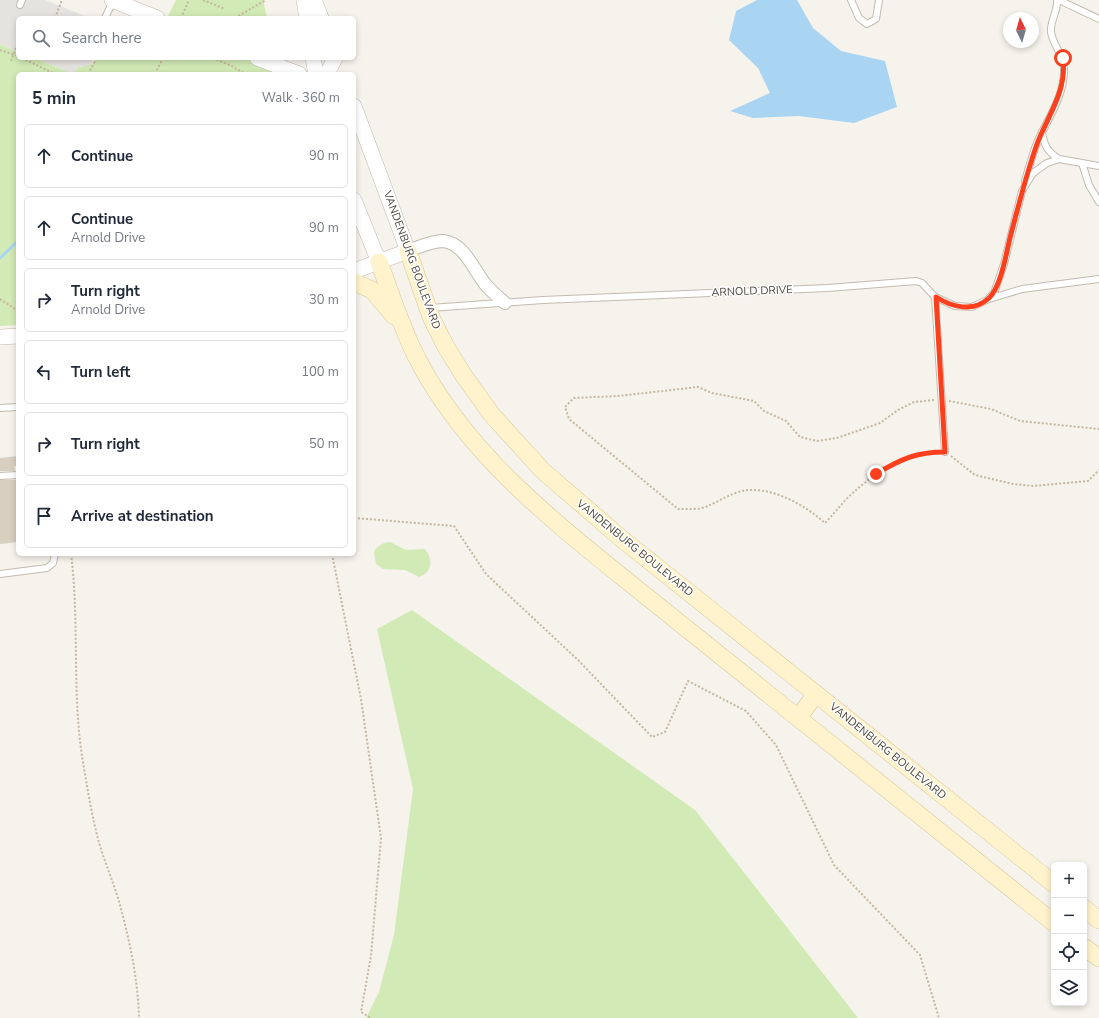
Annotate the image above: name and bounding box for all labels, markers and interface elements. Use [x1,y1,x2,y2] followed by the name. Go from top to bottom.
[1003,12,1039,48] north arrow
[16,16,356,60] search box
[30,27,52,49] icon: search
[62,28,142,48] text: Search here
[1054,49,1072,67] route start
[32,87,76,110] text: 5 min
[262,89,340,107] text: Walk · 360 m
[33,145,55,167] icon: ahead
[71,146,133,166] text: Continue
[309,147,339,165] text: 90 m
[380,188,444,331] street label: VANDENBURG BOULEVARD
[71,209,133,229] text: Continue
[33,217,55,239] icon: ahead
[309,219,339,237] text: 90 m
[71,229,145,247] text: Arnold Drive
[71,281,140,301] text: Turn right
[711,282,793,300] street label: ARNOLD DRIVE
[33,289,55,311] icon: right
[309,291,339,309] text: 30 m
[71,301,145,319] text: Arnold Drive
[33,361,55,383] icon: left
[71,362,130,382] text: Turn left
[301,363,339,381] text: 100 m
[33,433,55,455] icon: right
[71,434,140,454] text: Turn right
[309,435,339,453] text: 50 m
[867,465,885,483] route end
[573,496,697,600] street label: VANDENBURG BOULEVARD
[33,505,55,527] icon: arrive
[71,506,214,526] text: Arrive at destination
[826,699,950,803] street label: VANDENBURG BOULEVARD
[1051,862,1087,1006] map controls
[1051,862,1087,898] button: +
[1051,898,1087,934] button: −
[1051,934,1087,970] button: locate
[1051,970,1087,1006] button: layers

